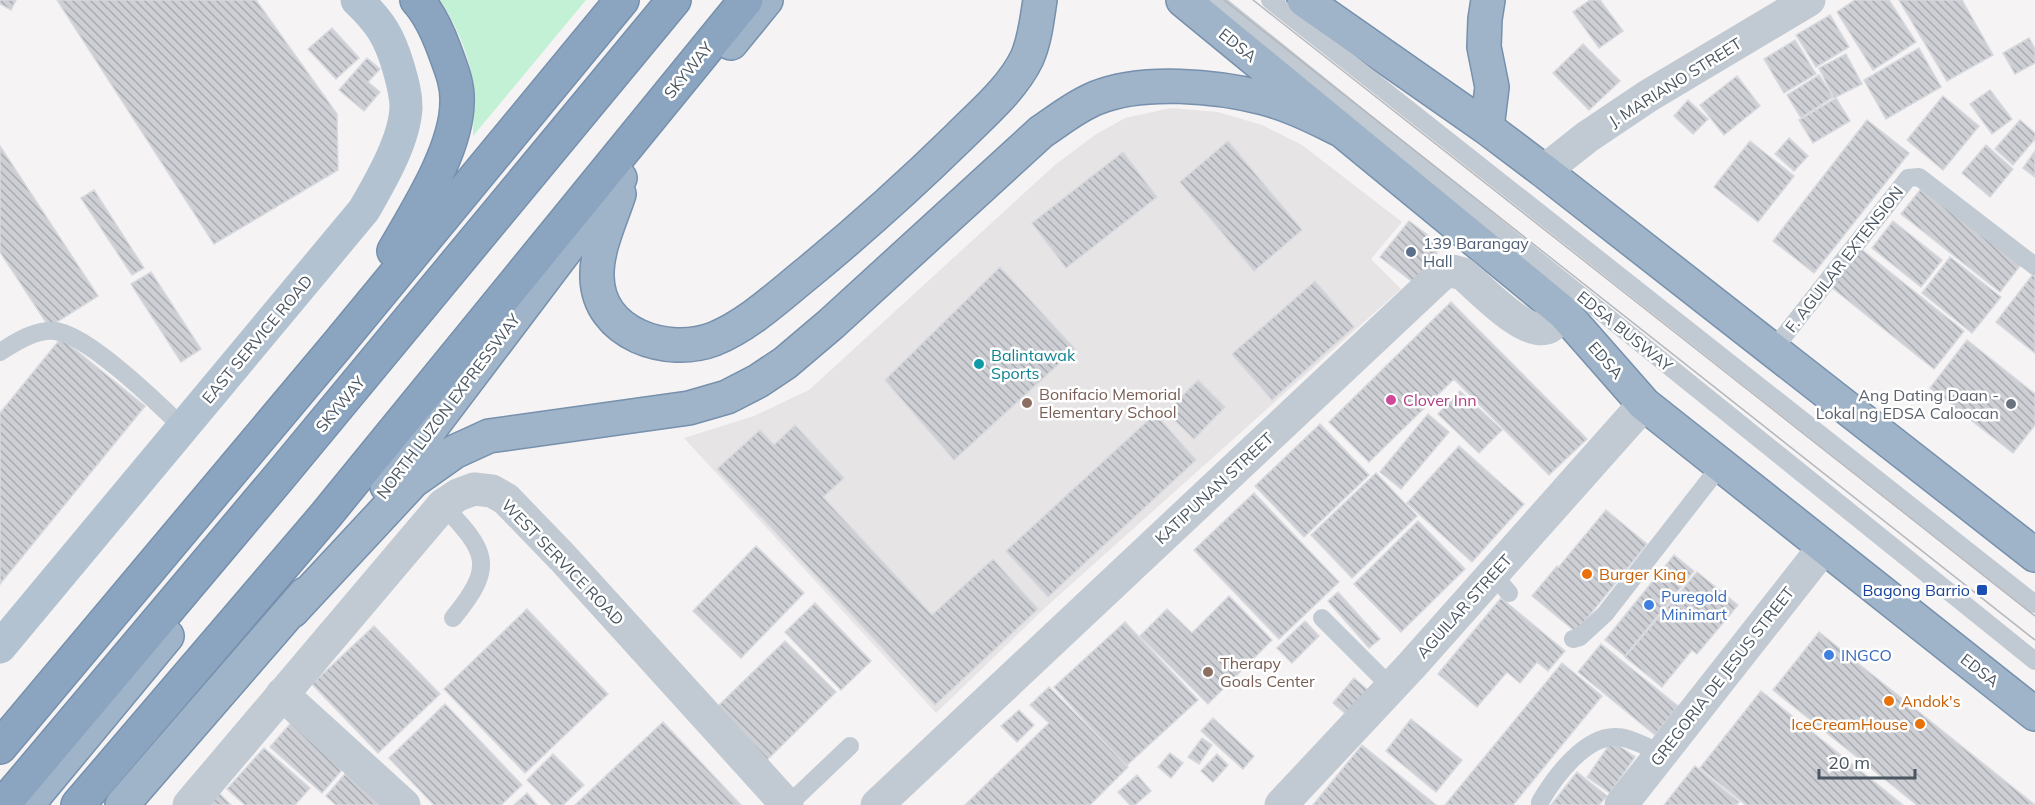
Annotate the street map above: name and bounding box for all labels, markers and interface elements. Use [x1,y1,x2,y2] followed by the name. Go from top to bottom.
[1215,24,1261,66] street label: EDSA
[1605,33,1745,131] street label: J. MARIANO STREET
[659,38,717,102] street label: SKYWAY
[1781,182,1907,336] street label: F. AGUILAR EXTENSION
[1423,233,1529,271] place label: 139 Barangay Hall
[1404,245,1418,259] marker: 139 Barangay Hall
[197,271,317,407] street label: EAST SERVICE ROAD
[1574,287,1676,375] street label: EDSA BUSWAY
[372,309,524,502] street label: NORTH LUZON EXPRESSWAY
[1585,337,1627,383] street label: EDSA
[991,345,1076,383] place label: Balintawak Sports
[972,357,986,371] marker: Balintawak Sports
[311,372,369,436] street label: SKYWAY
[1039,384,1181,422] place label: Bonifacio Memorial Elementary School
[1816,385,1999,423] place label: Ang Dating Daan - Lokal ng EDSA Caloocan
[1403,390,1477,410] place label: Clover Inn
[1384,393,1398,407] marker: Clover Inn
[1020,396,1034,410] marker: Bonifacio Memorial Elementary School
[2004,397,2018,411] marker: Ang Dating Daan - Lokal ng EDSA Caloocan
[1151,428,1278,548] street label: KATIPUNAN STREET
[498,495,628,629] street label: WEST SERVICE ROAD
[1412,550,1516,662] street label: AGUILAR STREET
[1599,564,1686,584] place label: Burger King
[1580,567,1594,581] marker: Burger King
[1862,580,1970,600] place label: Bagong Barrio
[1646,582,1798,770] street label: GREGORIA DE JESUS STREET
[1975,583,1989,597] marker: Bagong Barrio
[1661,586,1728,624] place label: Puregold Minimart
[1642,598,1656,612] marker: Puregold Minimart
[1841,645,1892,665] place label: INGCO
[1822,648,1836,662] marker: INGCO
[1957,649,2003,691] street label: EDSA
[1220,653,1315,691] place label: Therapy Goals Center
[1201,665,1215,679] marker: Therapy Goals Center
[1901,691,1961,711] place label: Andok's
[1882,694,1896,708] marker: Andok's
[1791,714,1908,734] place label: IceCreamHouse
[1913,717,1927,731] marker: IceCreamHouse
[1819,742,1915,780] scale bar
[1828,751,1870,774] text: 20 m

